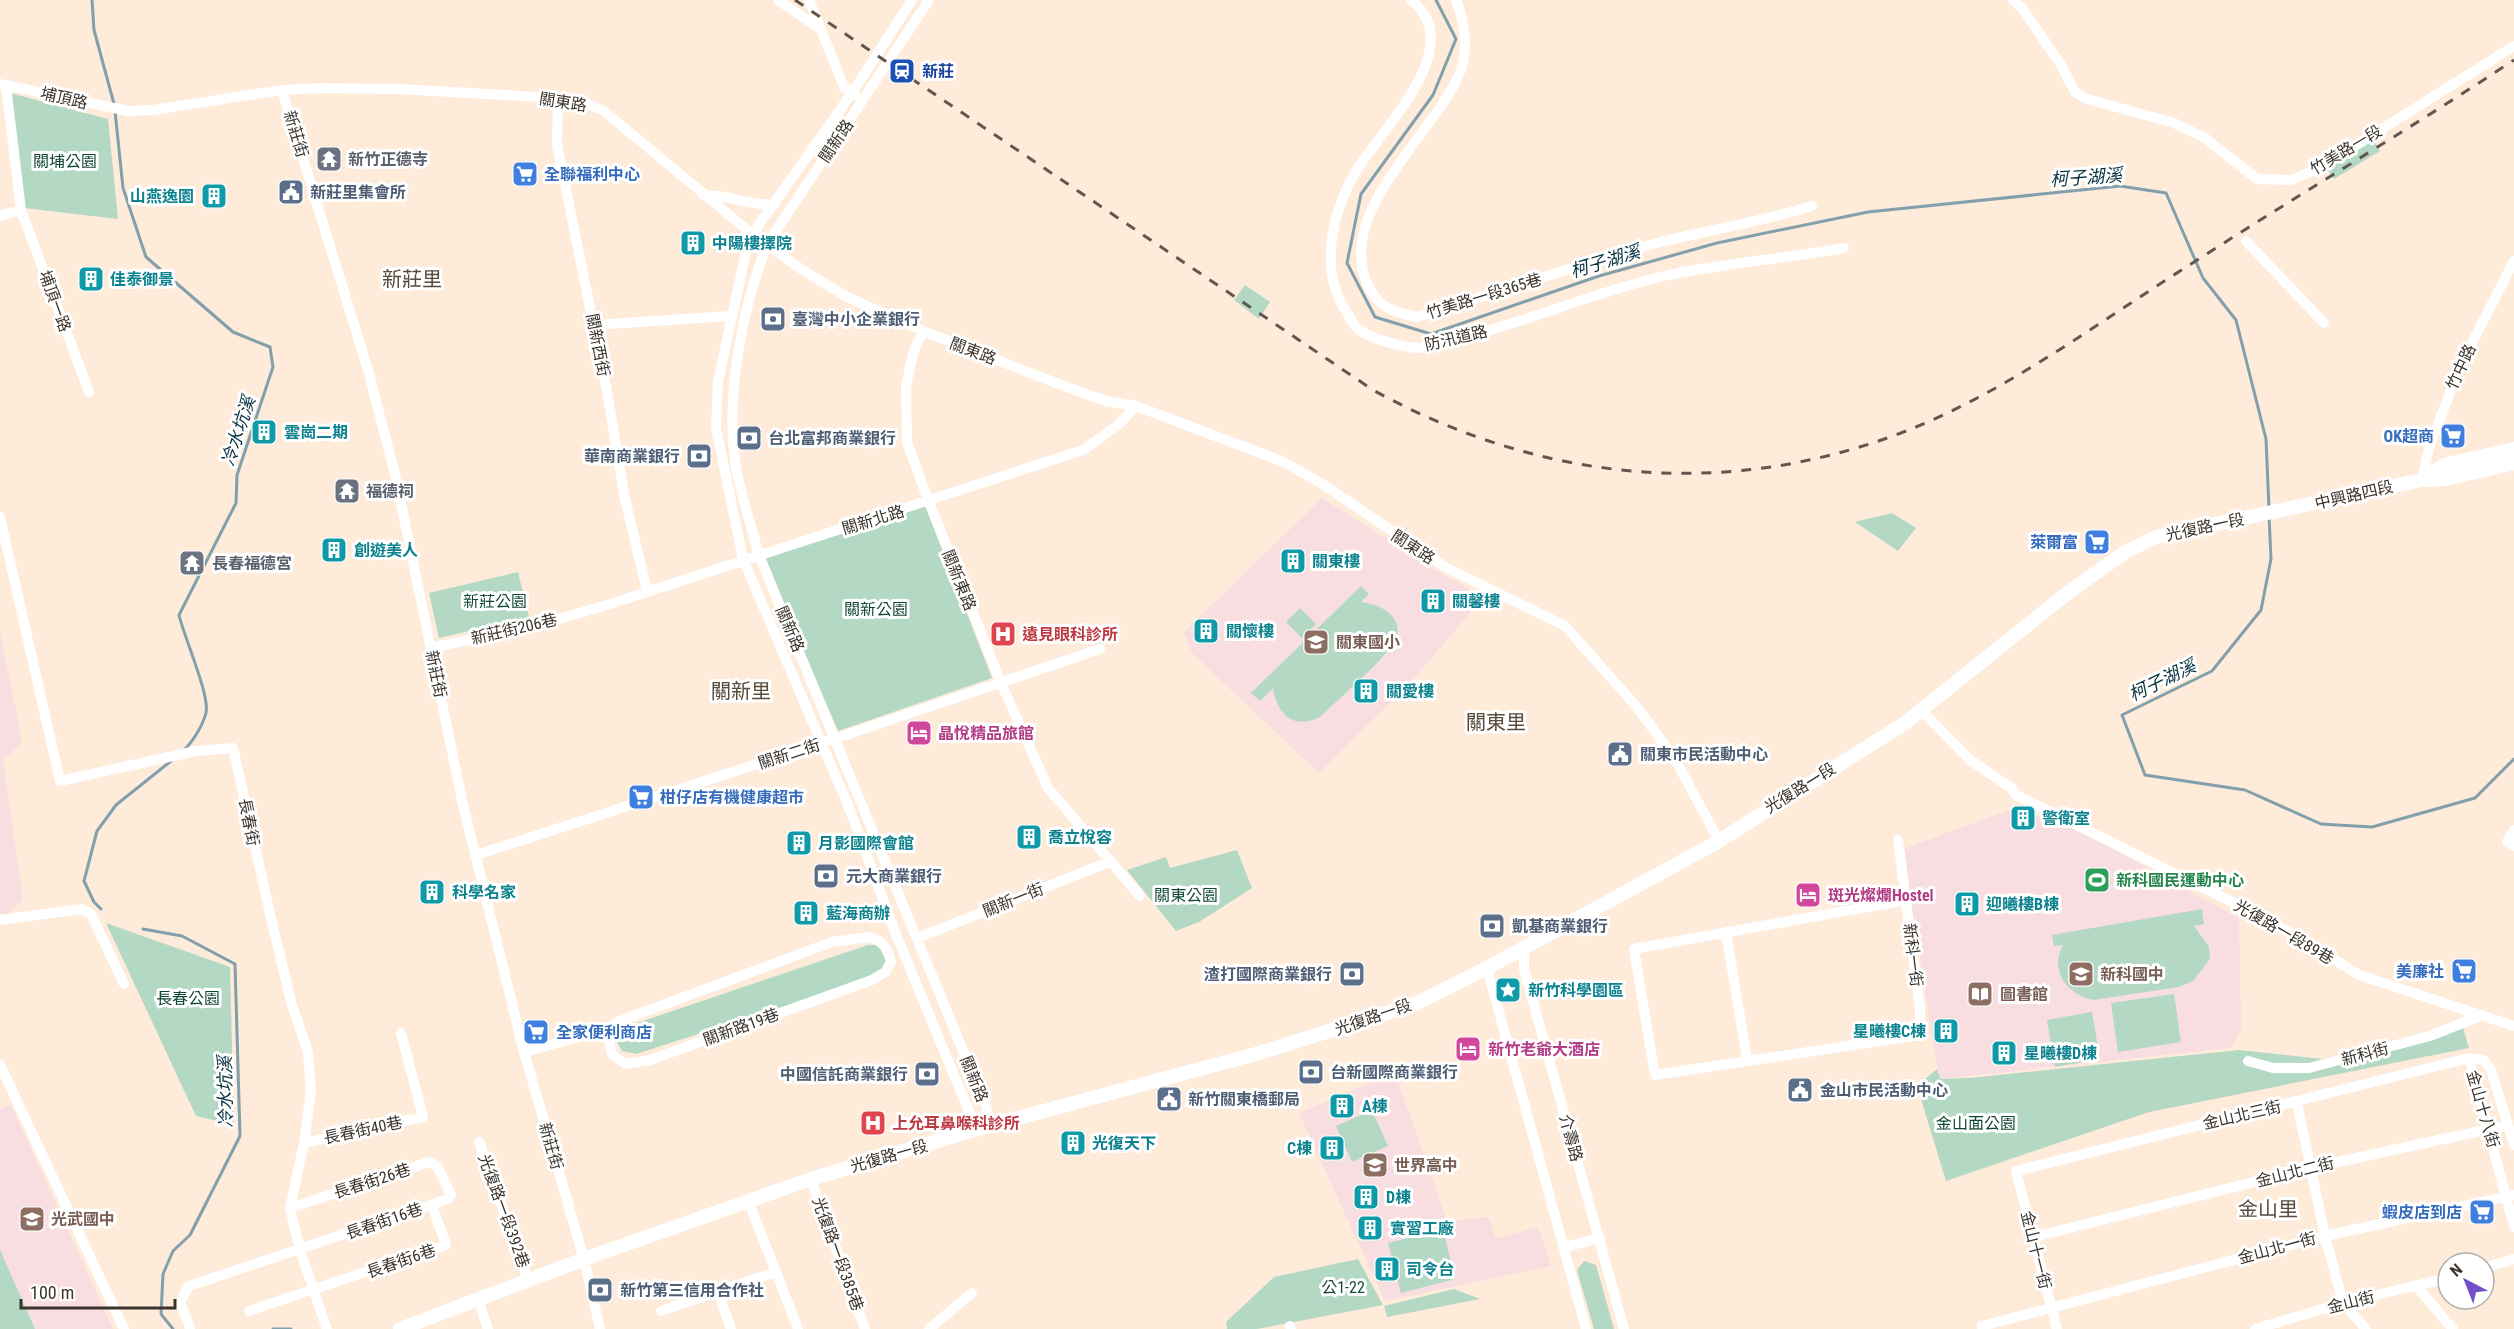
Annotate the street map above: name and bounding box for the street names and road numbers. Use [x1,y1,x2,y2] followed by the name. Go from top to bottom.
[38,83,90,113] street label: 埔頂路
[538,89,588,115] street label: 關東路
[280,108,312,160] street label: 新莊街
[815,116,857,166] street label: 關新路
[2307,121,2385,179] street label: 竹美路一段
[35,268,75,334] street label: 埔頂一路
[1424,269,1544,323] street label: 竹美路一段365巷
[583,312,613,378] street label: 關新西街
[1423,322,1489,354] street label: 防汛道路
[947,334,999,368] street label: 關東路
[2442,341,2480,393] street label: 竹中路
[2313,477,2395,513] street label: 中興路四段
[840,502,906,538] street label: 關新北路
[2164,509,2246,545] street label: 光復路一段
[1388,526,1438,568] street label: 關東路
[938,547,980,613] street label: 關新東路
[772,603,808,655] street label: 關新路
[469,610,559,648] street label: 新莊街206巷
[422,649,450,699] street label: 新莊街
[756,735,822,773] street label: 關新二街
[1761,759,1839,817] street label: 光復路一段
[235,797,263,847] street label: 長春街
[980,879,1046,921] street label: 關新一街
[2231,896,2337,968] street label: 光復路一段89巷
[1900,922,1926,988] street label: 新科一街
[1332,995,1414,1039] street label: 光復路一段
[700,1004,782,1050] street label: 關新路19巷
[2339,1039,2391,1069] street label: 新科街
[956,1053,992,1105] street label: 關新路
[2463,1068,2503,1150] street label: 金山十八街
[2201,1097,2283,1133] street label: 金山北三街
[322,1112,404,1148] street label: 長春街40巷
[1556,1112,1586,1164] street label: 介壽路
[535,1120,567,1172] street label: 新莊街
[848,1136,930,1176] street label: 光復路一段
[475,1152,533,1270] street label: 光復路一段392巷
[2254,1153,2336,1191] street label: 金山北二街
[331,1160,413,1202] street label: 長春街26巷
[809,1195,867,1313] street label: 光復路一段385巷
[343,1199,425,1243] street label: 長春街16巷
[2017,1209,2055,1291] street label: 金山十一街
[2236,1228,2318,1268] street label: 金山北一街
[364,1240,438,1282] street label: 長春街6巷
[2325,1287,2377,1317] street label: 金山街

